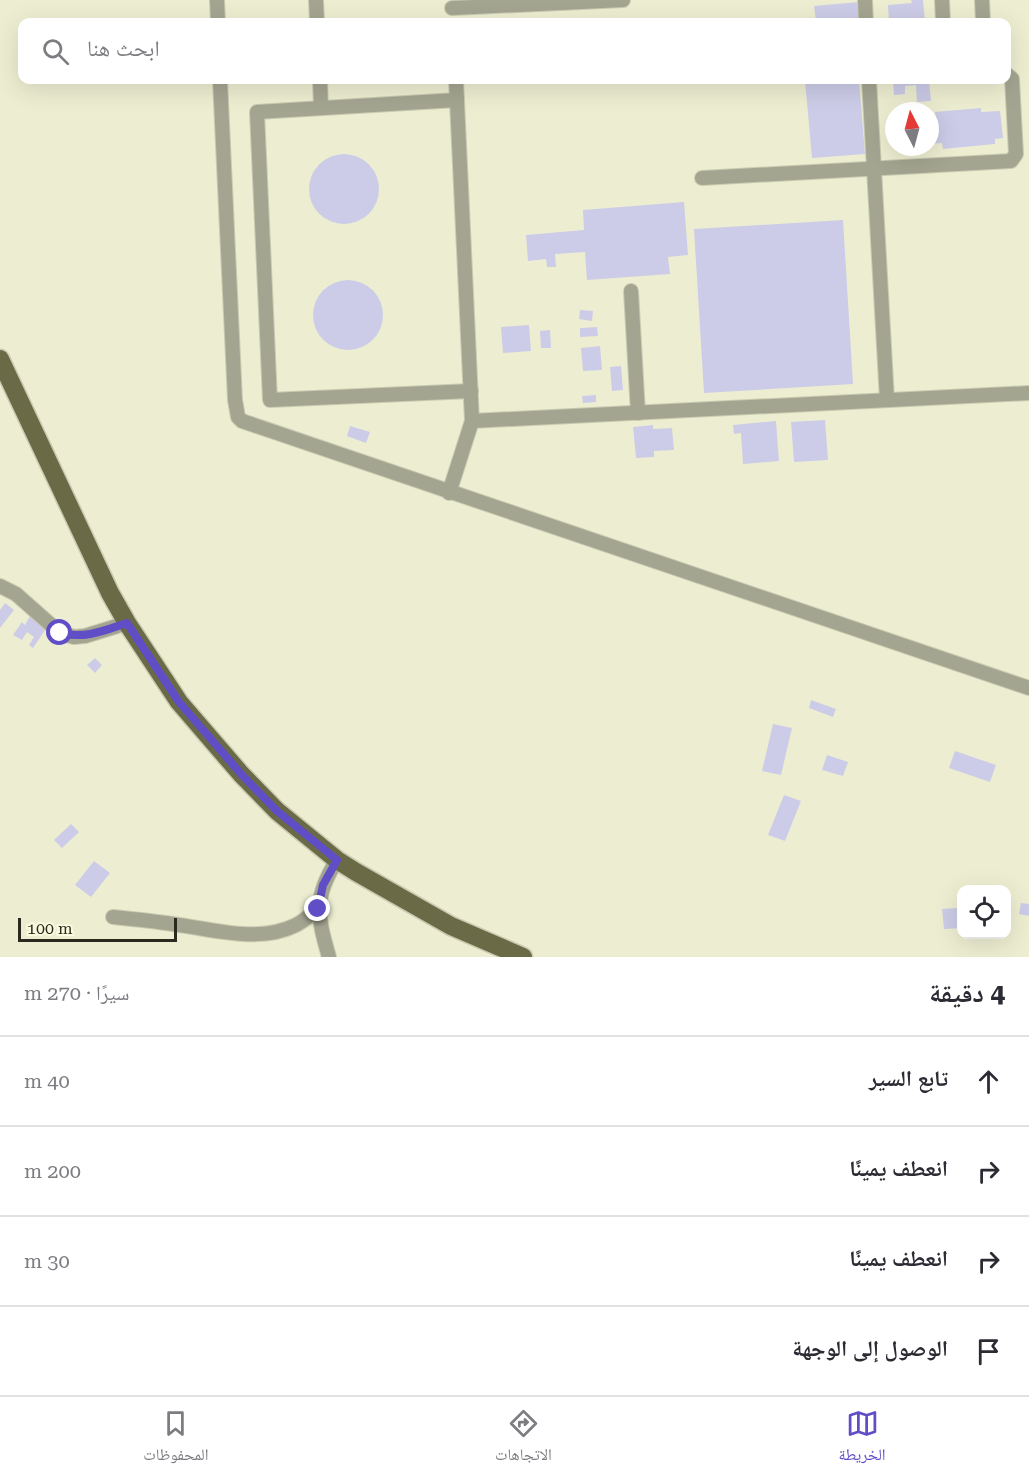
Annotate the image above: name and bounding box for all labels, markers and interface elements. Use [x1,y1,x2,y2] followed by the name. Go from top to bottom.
[18,18,1011,84] search box
[39,35,72,68] icon: search
[87,36,160,61] text: ابحث هنا
[885,102,939,156] north arrow
[46,619,72,645] route start
[957,885,1011,939] map controls
[957,885,1011,939] button: locate
[304,895,330,921] route end
[18,915,177,942] scale bar
[27,919,73,938] text: 100 m
[929,978,1005,1008] text: 4 دقيقة
[24,981,129,1005] text: سيرًا · 270 m
[972,1065,1005,1098] icon: ahead
[869,1066,948,1091] text: تابع السير
[24,1069,70,1093] text: 40 m
[972,1155,1005,1188] icon: right
[849,1156,948,1181] text: انعطف يمينًا
[24,1159,81,1183] text: 200 m
[972,1245,1005,1278] icon: right
[849,1246,948,1271] text: انعطف يمينًا
[24,1249,70,1273] text: 30 m
[972,1335,1005,1368] icon: arrive
[792,1336,948,1361] text: الوصول إلى الوجهة
[143,1407,208,1470] tab: المحفوظات
[495,1407,552,1470] tab: الاتجاهات
[839,1407,886,1470] tab: الخريطة

